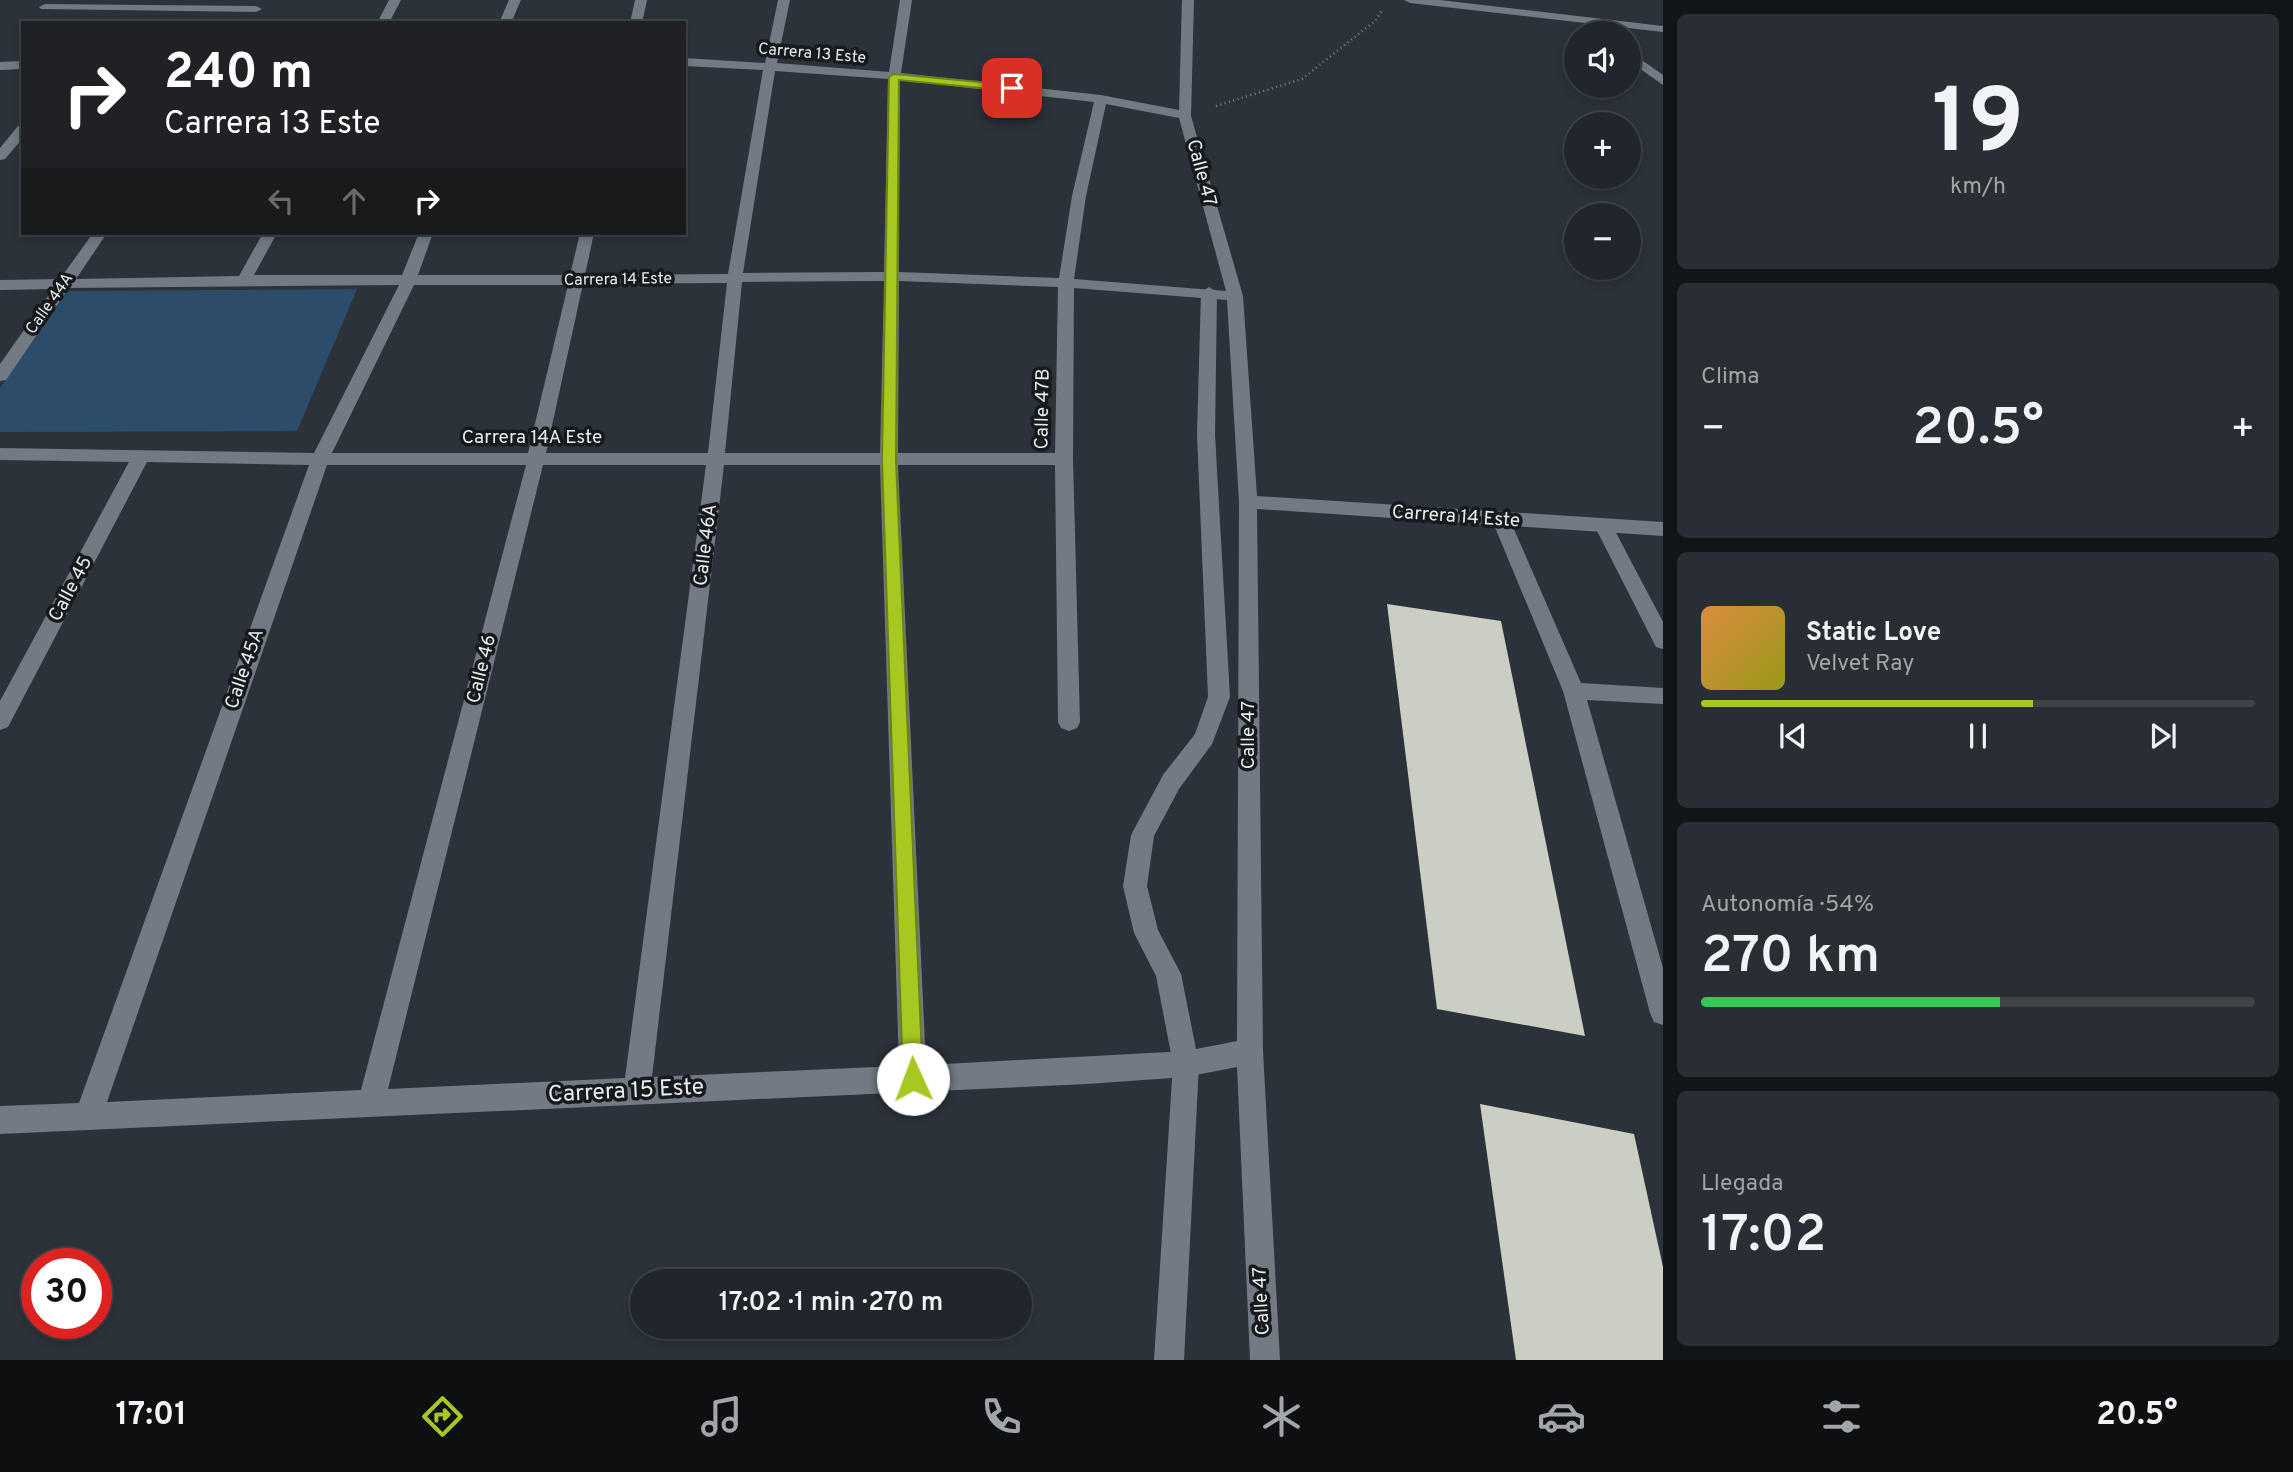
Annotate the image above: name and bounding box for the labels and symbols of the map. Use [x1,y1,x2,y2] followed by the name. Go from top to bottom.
[757,39,867,69] street label: Carrera 13 Este
[982,58,1042,118] pin
[1181,137,1221,209] street label: Calle 47
[22,269,78,338] street label: Calle 44A
[564,269,672,291] street label: Carrera 14 Este
[1030,368,1056,450] street label: Calle 47B
[462,426,602,450] street label: Carrera 14A Este
[1391,501,1521,533] street label: Carrera 14 Este
[689,503,723,587] street label: Calle 46A
[44,552,98,626] street label: Calle 45
[220,626,270,712] street label: Calle 45A
[462,632,502,706] street label: Calle 46
[1237,701,1261,769] street label: Calle 47
[876,1042,950,1116] position arrow
[547,1073,705,1111] street label: Carrera 15 Este
[21,1248,112,1339] speed limit sign: 30
[1248,1266,1276,1336] street label: Calle 47

